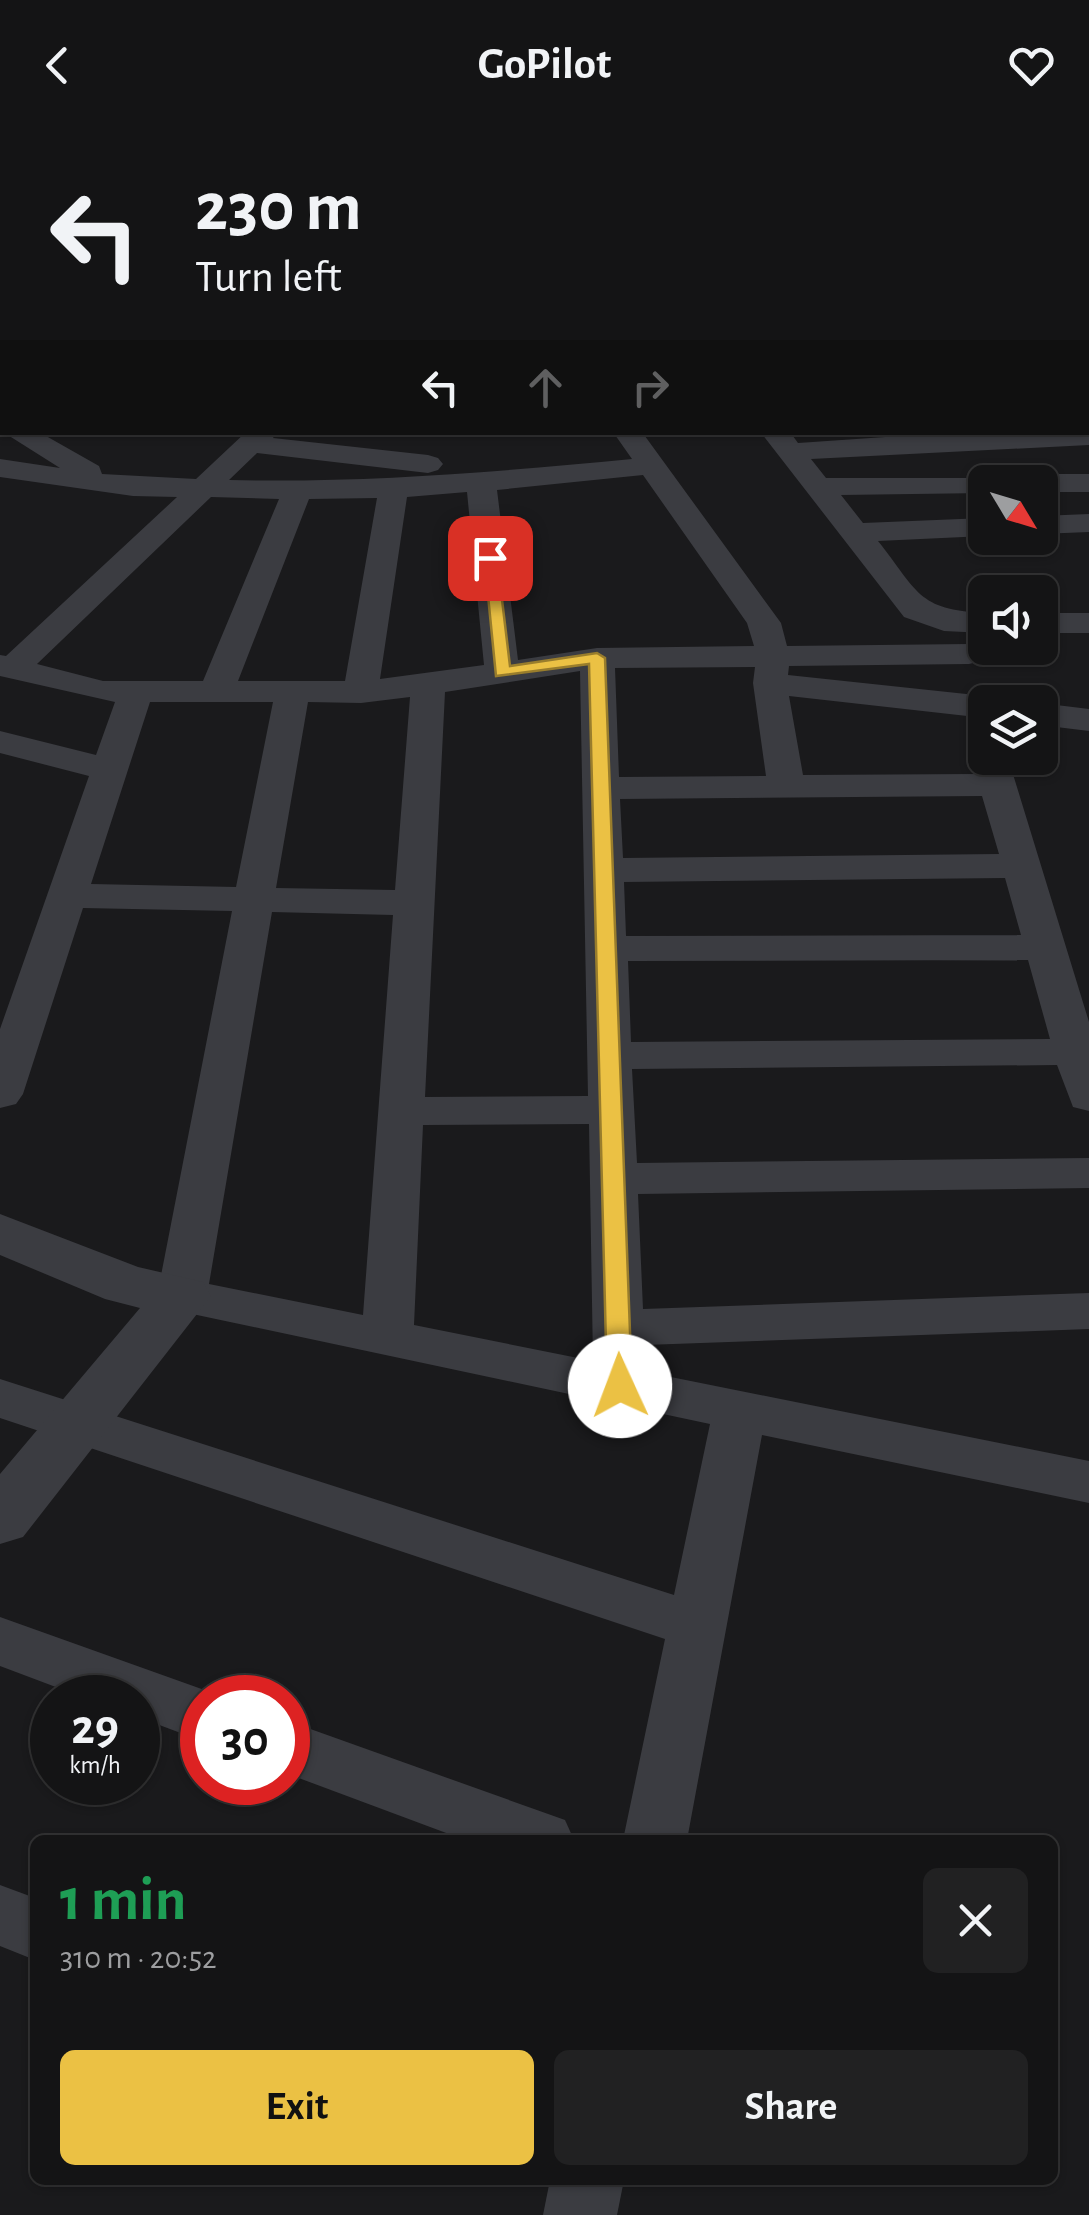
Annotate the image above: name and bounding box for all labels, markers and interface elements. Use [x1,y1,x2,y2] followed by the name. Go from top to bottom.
[30,38,85,93] icon: back
[1004,38,1059,93] icon: heart
[478,42,611,87] text: GoPilot
[30,170,160,300] icon: left
[195,173,362,243] text: 230 m
[195,255,342,300] text: Turn left
[413,360,468,415] icon: left
[518,360,573,415] icon: ahead
[623,360,678,415] icon: right
[968,465,1058,555] north arrow
[968,465,1058,775] map controls
[448,516,533,601] pin
[463,531,518,586] icon: arrive
[968,575,1058,665] button: sound
[968,685,1058,775] button: layers
[568,1334,672,1438] position arrow
[180,1675,310,1805] speed limit sign: 30
[71,1703,119,1753] text: 29
[69,1753,121,1778] text: km/h
[923,1868,1028,1973] button: close
[60,1871,186,1931] text: 1 min
[60,1942,217,1974] text: 310 m · 20:52
[60,2050,534,2165] button: Exit
[554,2050,1028,2165] button: Share

